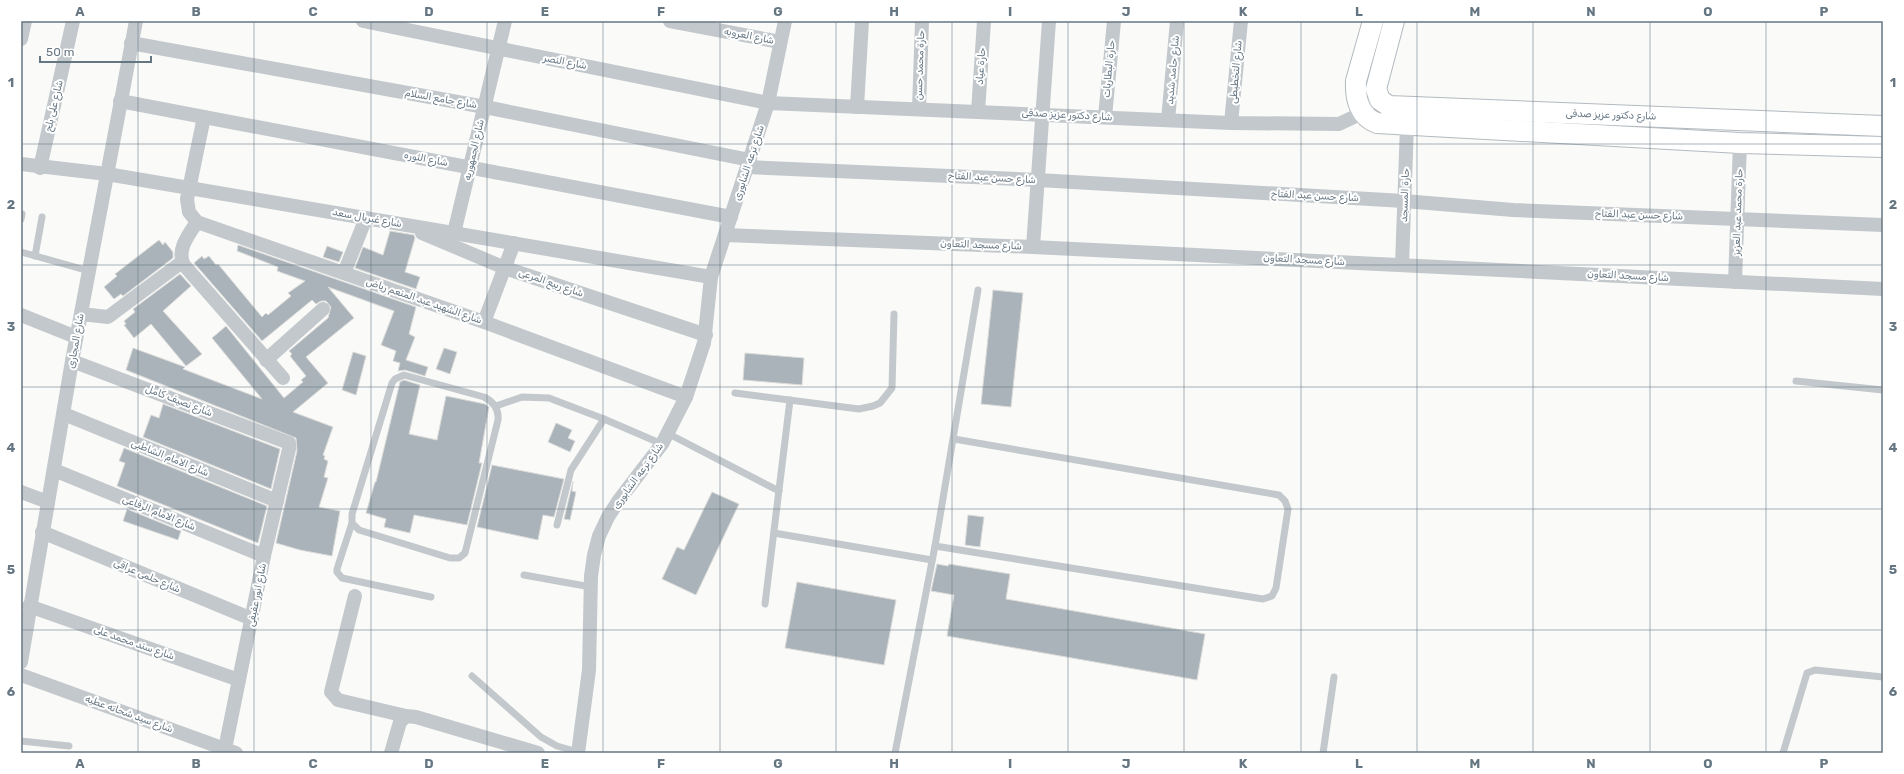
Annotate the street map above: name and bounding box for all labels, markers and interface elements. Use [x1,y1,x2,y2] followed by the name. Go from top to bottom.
[75,4,85,19] text: A
[191,4,201,19] text: B
[308,4,318,19] text: C
[424,4,434,19] text: D
[541,4,549,19] text: E
[657,4,665,19] text: F
[773,4,783,19] text: G
[889,4,899,19] text: H
[1008,4,1012,19] text: I
[1122,4,1130,19] text: J
[1239,4,1248,19] text: K
[1355,4,1363,19] text: L
[1470,4,1480,19] text: M
[1586,4,1596,19] text: N
[1703,4,1713,19] text: O
[1820,4,1829,19] text: P
[723,25,775,48] street label: شارع العروبه
[913,30,927,100] street label: حارة محمد حسن
[1164,35,1183,105] street label: شارع حامد شديد
[40,38,151,64] scale bar
[1100,40,1118,98] street label: حارة البطاريات
[1227,40,1246,104] street label: شارع التخطيطى
[46,45,74,59] text: 50 m
[974,47,988,85] street label: حارة عياد
[541,52,588,73] street label: شارع النصر
[8,75,14,90] text: 1
[1890,75,1896,90] text: 1
[42,79,67,133] street label: شارع على بلح
[404,87,478,112] street label: شارع جامع السلام
[1021,107,1113,124] street label: شارع دكتور عزيز صدقى
[1565,107,1657,124] street label: شارع دكتور عزيز صدقى
[461,118,488,182] street label: شارع الجمهوريه
[731,124,768,203] street label: شارع ترعه الشابورى
[403,149,449,170] street label: شارع الثوره
[1398,168,1412,222] street label: حارة المسجد
[1730,168,1746,257] street label: حارة محمد عبد العزيز
[948,170,1036,187] street label: شارع حسن عبد الفتاح
[1271,188,1359,205] street label: شارع حسن عبد الفتاح
[7,197,15,212] text: 2
[1889,197,1897,212] text: 2
[331,206,403,231] street label: شارع غبريال سعد
[1595,207,1683,224] street label: شارع حسن عبد الفتاح
[940,238,1022,253] street label: شارع مسجد التعاون
[1263,252,1345,269] street label: شارع مسجد التعاون
[517,266,585,301] street label: شارع ربيع المرعى
[1587,268,1669,285] street label: شارع مسجد التعاون
[364,276,484,327] street label: شارع الشهيد عبد المنعم رياض
[65,313,88,370] street label: شارع المجارى
[7,319,16,334] text: 3
[1889,319,1898,334] text: 3
[143,383,214,420] street label: شارع نصيف كامل
[129,437,211,480] street label: شارع الامام الشاطبى
[7,440,16,455] text: 4
[1889,440,1898,455] text: 4
[610,441,667,512] street label: شارع ترعه الشابورى
[120,493,197,534] street label: شارع الامام الرفاعى
[111,557,182,596] street label: شارع حلمى عراقى
[7,562,15,577] text: 5
[245,562,270,628] street label: شارع انور عفيفى
[1889,562,1897,577] text: 5
[92,624,176,663] street label: شارع سند محمد على
[7,684,16,699] text: 6
[1889,684,1898,699] text: 6
[83,693,175,736] street label: شارع سيد شحاته عطيه
[75,756,85,771] text: A
[191,756,201,771] text: B
[308,756,318,771] text: C
[424,756,434,771] text: D
[541,756,549,771] text: E
[657,756,665,771] text: F
[773,756,783,771] text: G
[889,756,899,771] text: H
[1008,756,1012,771] text: I
[1122,756,1130,771] text: J
[1239,756,1248,771] text: K
[1355,756,1363,771] text: L
[1470,756,1480,771] text: M
[1586,756,1596,771] text: N
[1703,756,1713,771] text: O
[1820,756,1829,771] text: P

